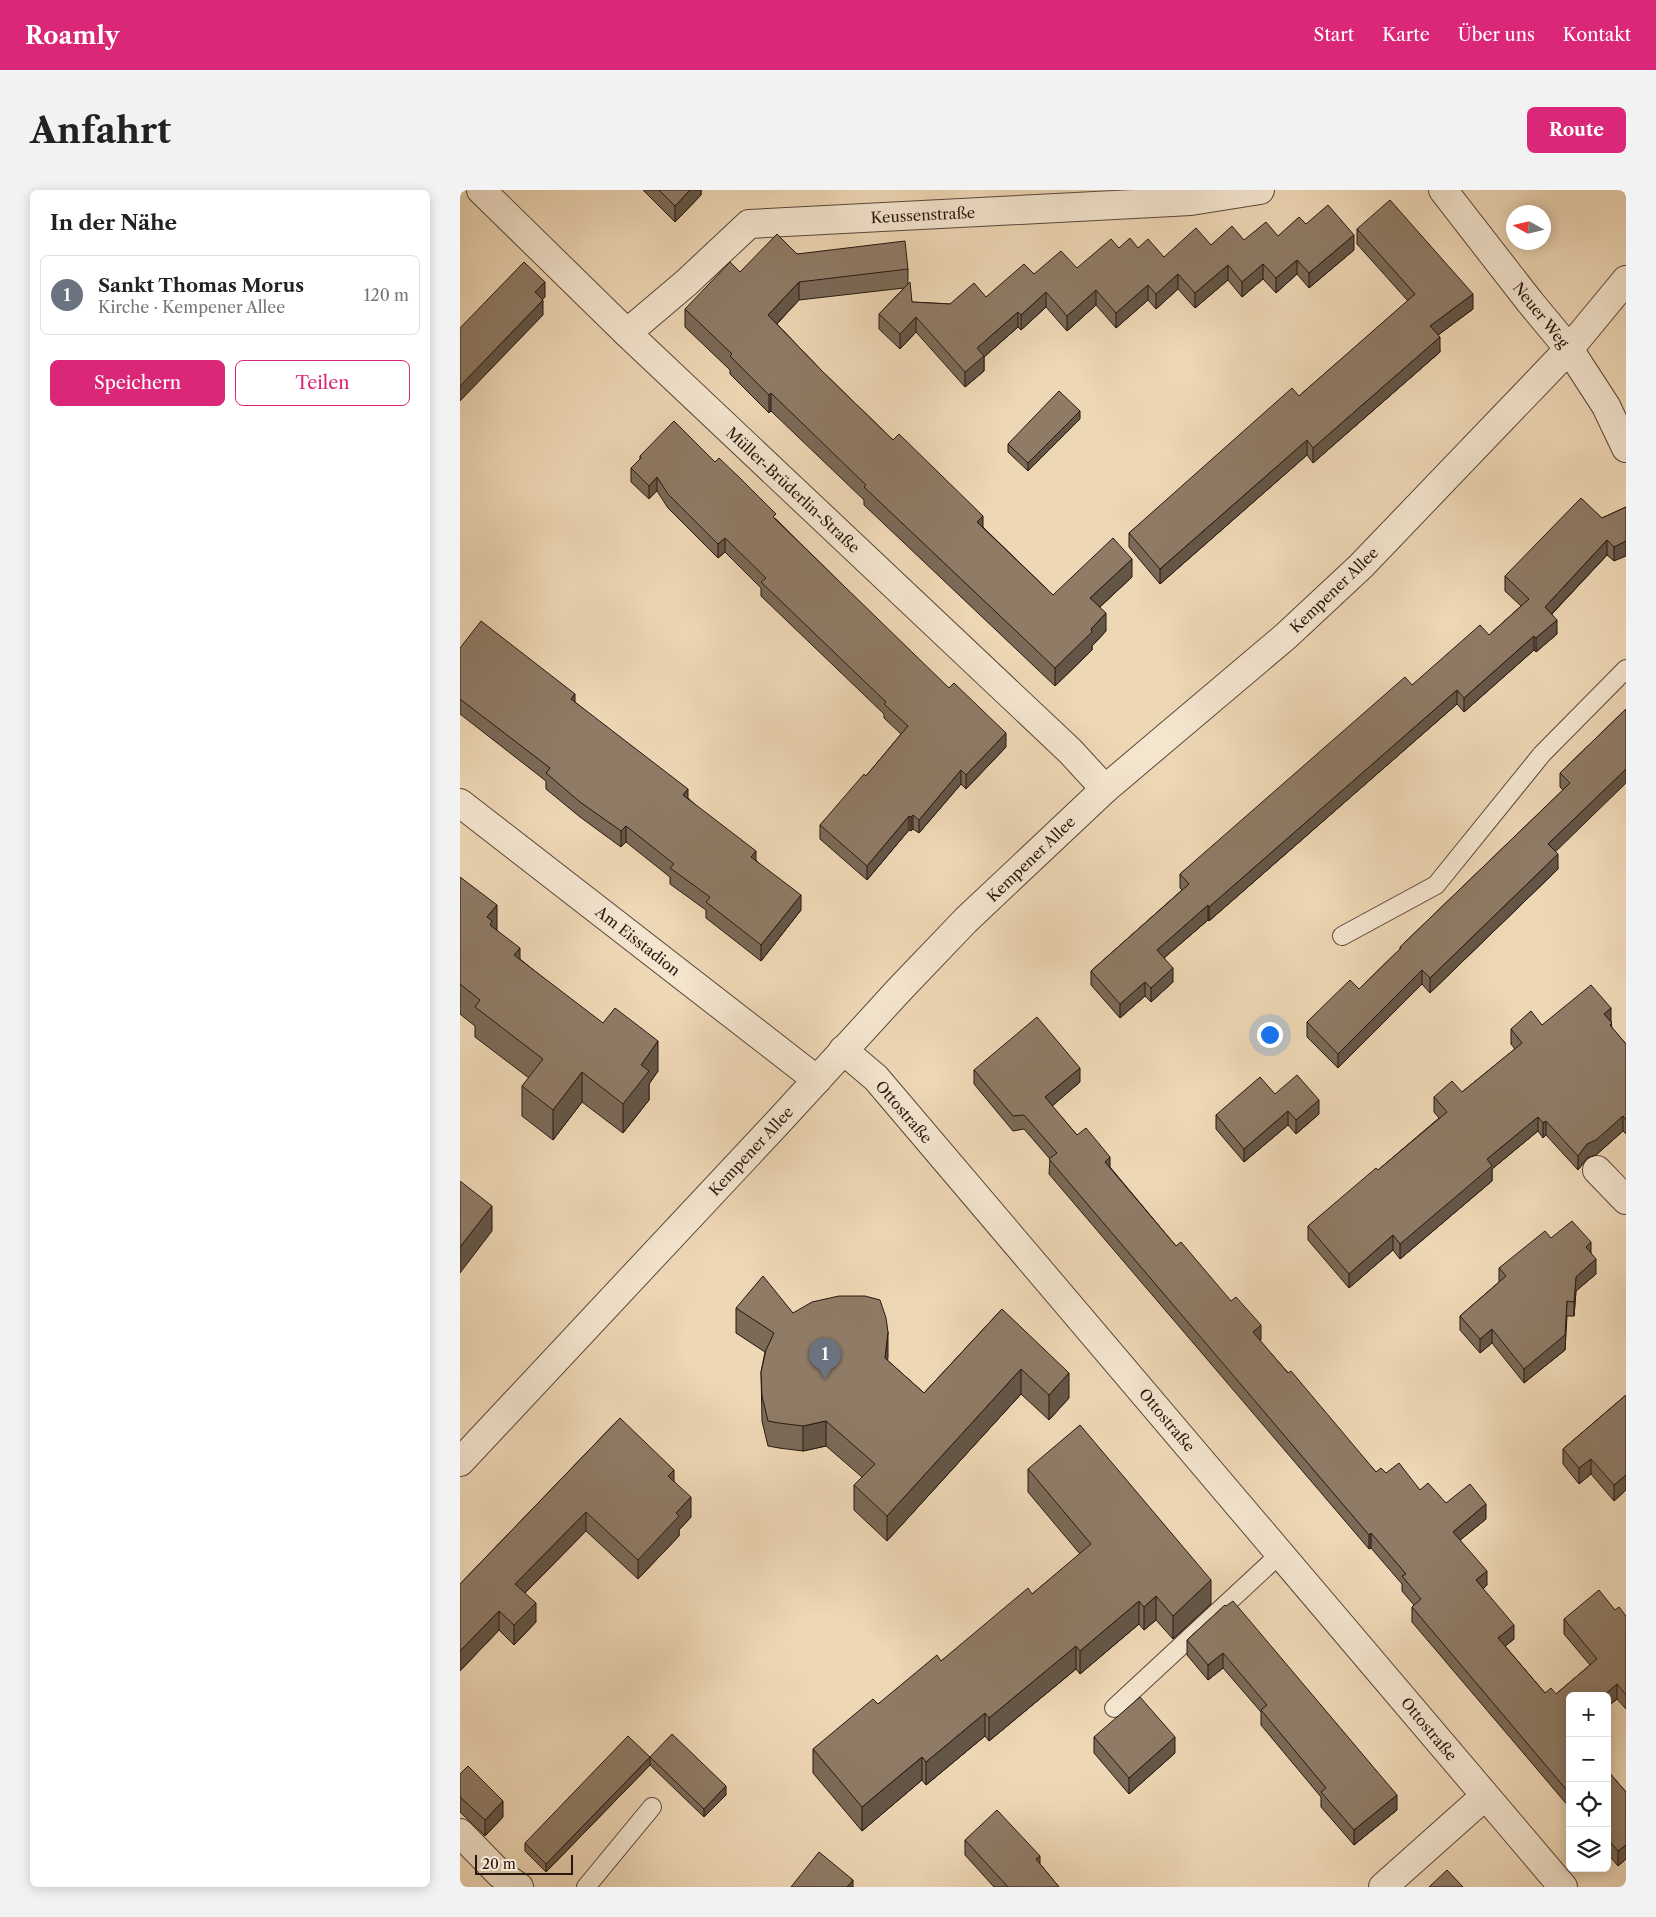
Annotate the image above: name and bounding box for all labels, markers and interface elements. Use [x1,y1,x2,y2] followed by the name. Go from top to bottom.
[25,21,119,50] text: Roamly
[1314,24,1354,46] text: Start
[1382,24,1430,46] text: Karte
[1458,24,1535,46] text: Über uns
[1563,24,1631,46] text: Kontakt
[1527,107,1626,153] button: Route
[30,109,171,152] text: Anfahrt
[870,203,976,227] street label: Keussenstraße
[1506,205,1551,250] north arrow
[50,210,177,235] text: In der Nähe
[98,274,304,297] text: Sankt Thomas Morus
[1509,278,1573,352] street label: Neuer Weg
[63,285,71,305] text: 1
[364,285,409,305] text: 120 m
[98,297,285,317] text: Kirche · Kempener Allee
[50,360,225,406] button: Speichern
[235,360,410,406] button: Teilen
[722,423,864,557] street label: Müller-Brüderlin-Straße
[1286,543,1382,637] street label: Kempener Allee
[983,812,1079,906] street label: Kempener Allee
[591,901,685,980] street label: Am Eisstadion
[1257,1022,1283,1048] your location
[872,1077,936,1147] street label: Ottostraße
[705,1102,797,1200] street label: Kempener Allee
[809,1338,841,1379] pin: 1
[1135,1384,1199,1456] street label: Ottostraße
[1566,1692,1611,1872] map controls
[1566,1692,1611,1737] button: +
[1397,1693,1461,1765] street label: Ottostraße
[1566,1737,1611,1782] button: −
[1566,1782,1611,1827] button: locate
[1566,1827,1611,1872] button: layers
[475,1852,572,1875] scale bar
[482,1855,516,1873] text: 20 m

